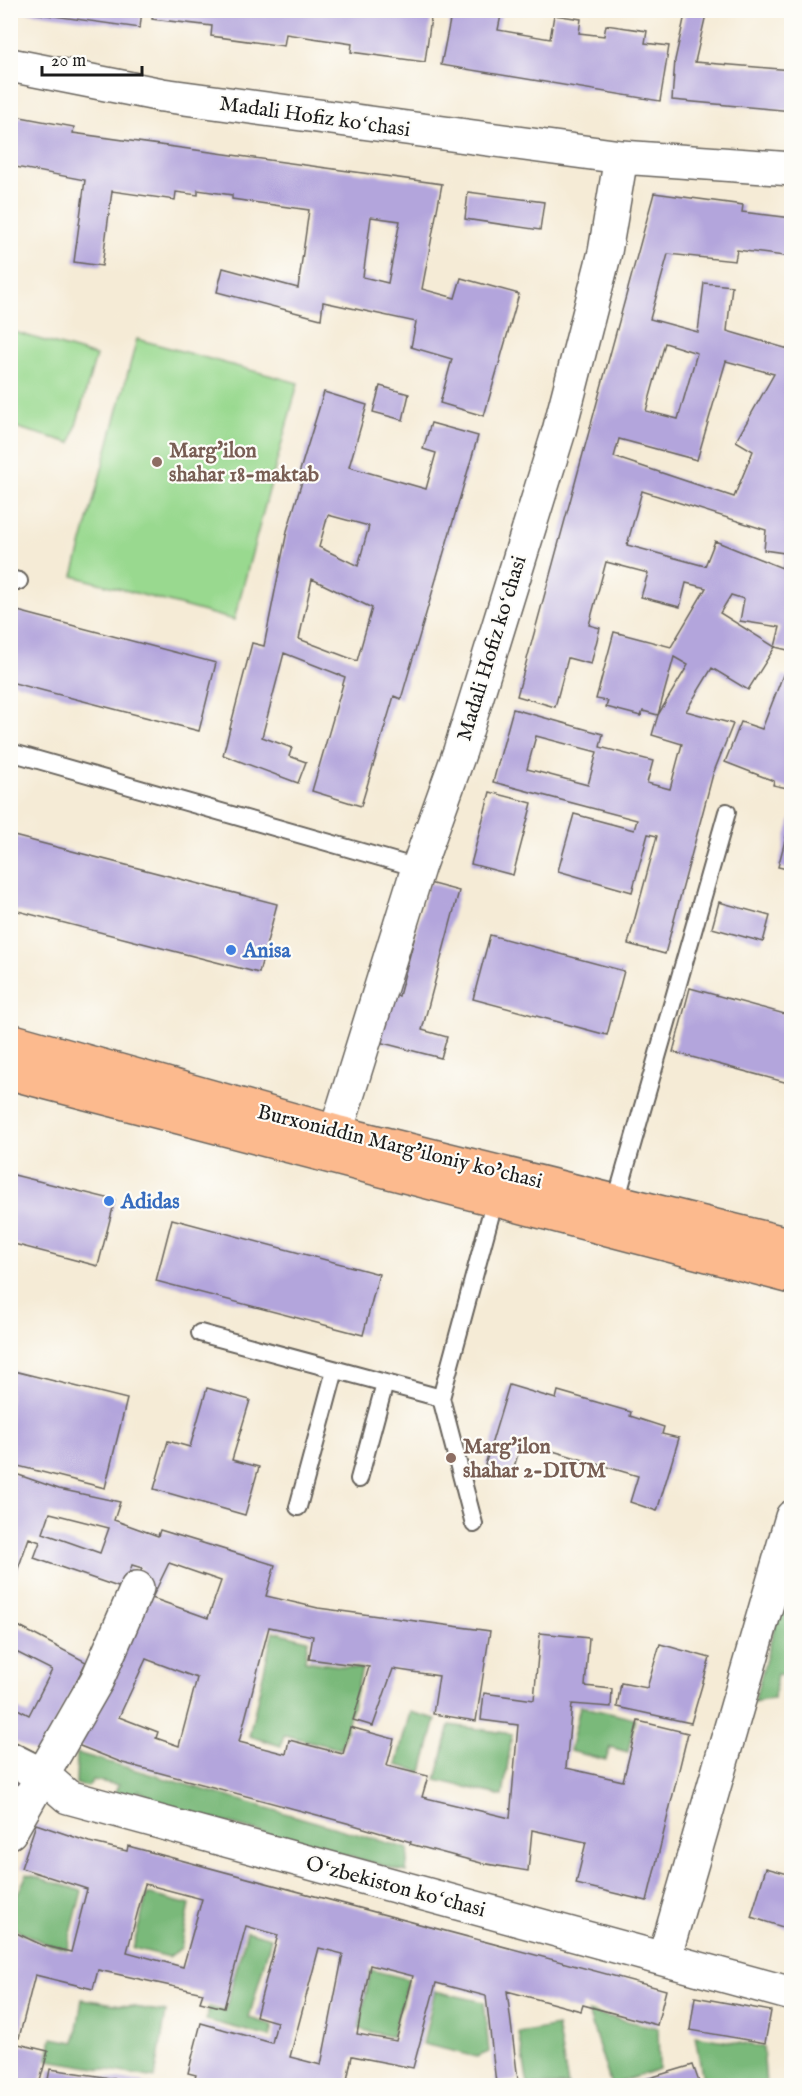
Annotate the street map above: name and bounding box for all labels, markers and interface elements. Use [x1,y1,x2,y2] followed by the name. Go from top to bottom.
[42,39,142,77] scale bar
[51,50,86,73] text: 20 m
[218,91,412,144] street label: Madali Hofiz koʻchasi
[169,438,319,489] place label: Marg'ilon shahar 18-maktab
[150,455,164,469] marker: Marg'ilon shahar 18-maktab
[451,553,533,744] street label: Madali Hofiz koʻchasi
[242,938,291,965] place label: Anisa
[224,943,238,957] marker: Anisa
[254,1099,545,1196] street label: Burxoniddin Marg’iloniy ko’chasi
[120,1189,180,1216] place label: Adidas
[102,1194,116,1208] marker: Adidas
[463,1434,606,1485] place label: Marg'ilon shahar 2-DIUM
[444,1451,458,1465] marker: Marg'ilon shahar 2-DIUM
[303,1850,488,1924] street label: Oʻzbekiston koʻchasi

